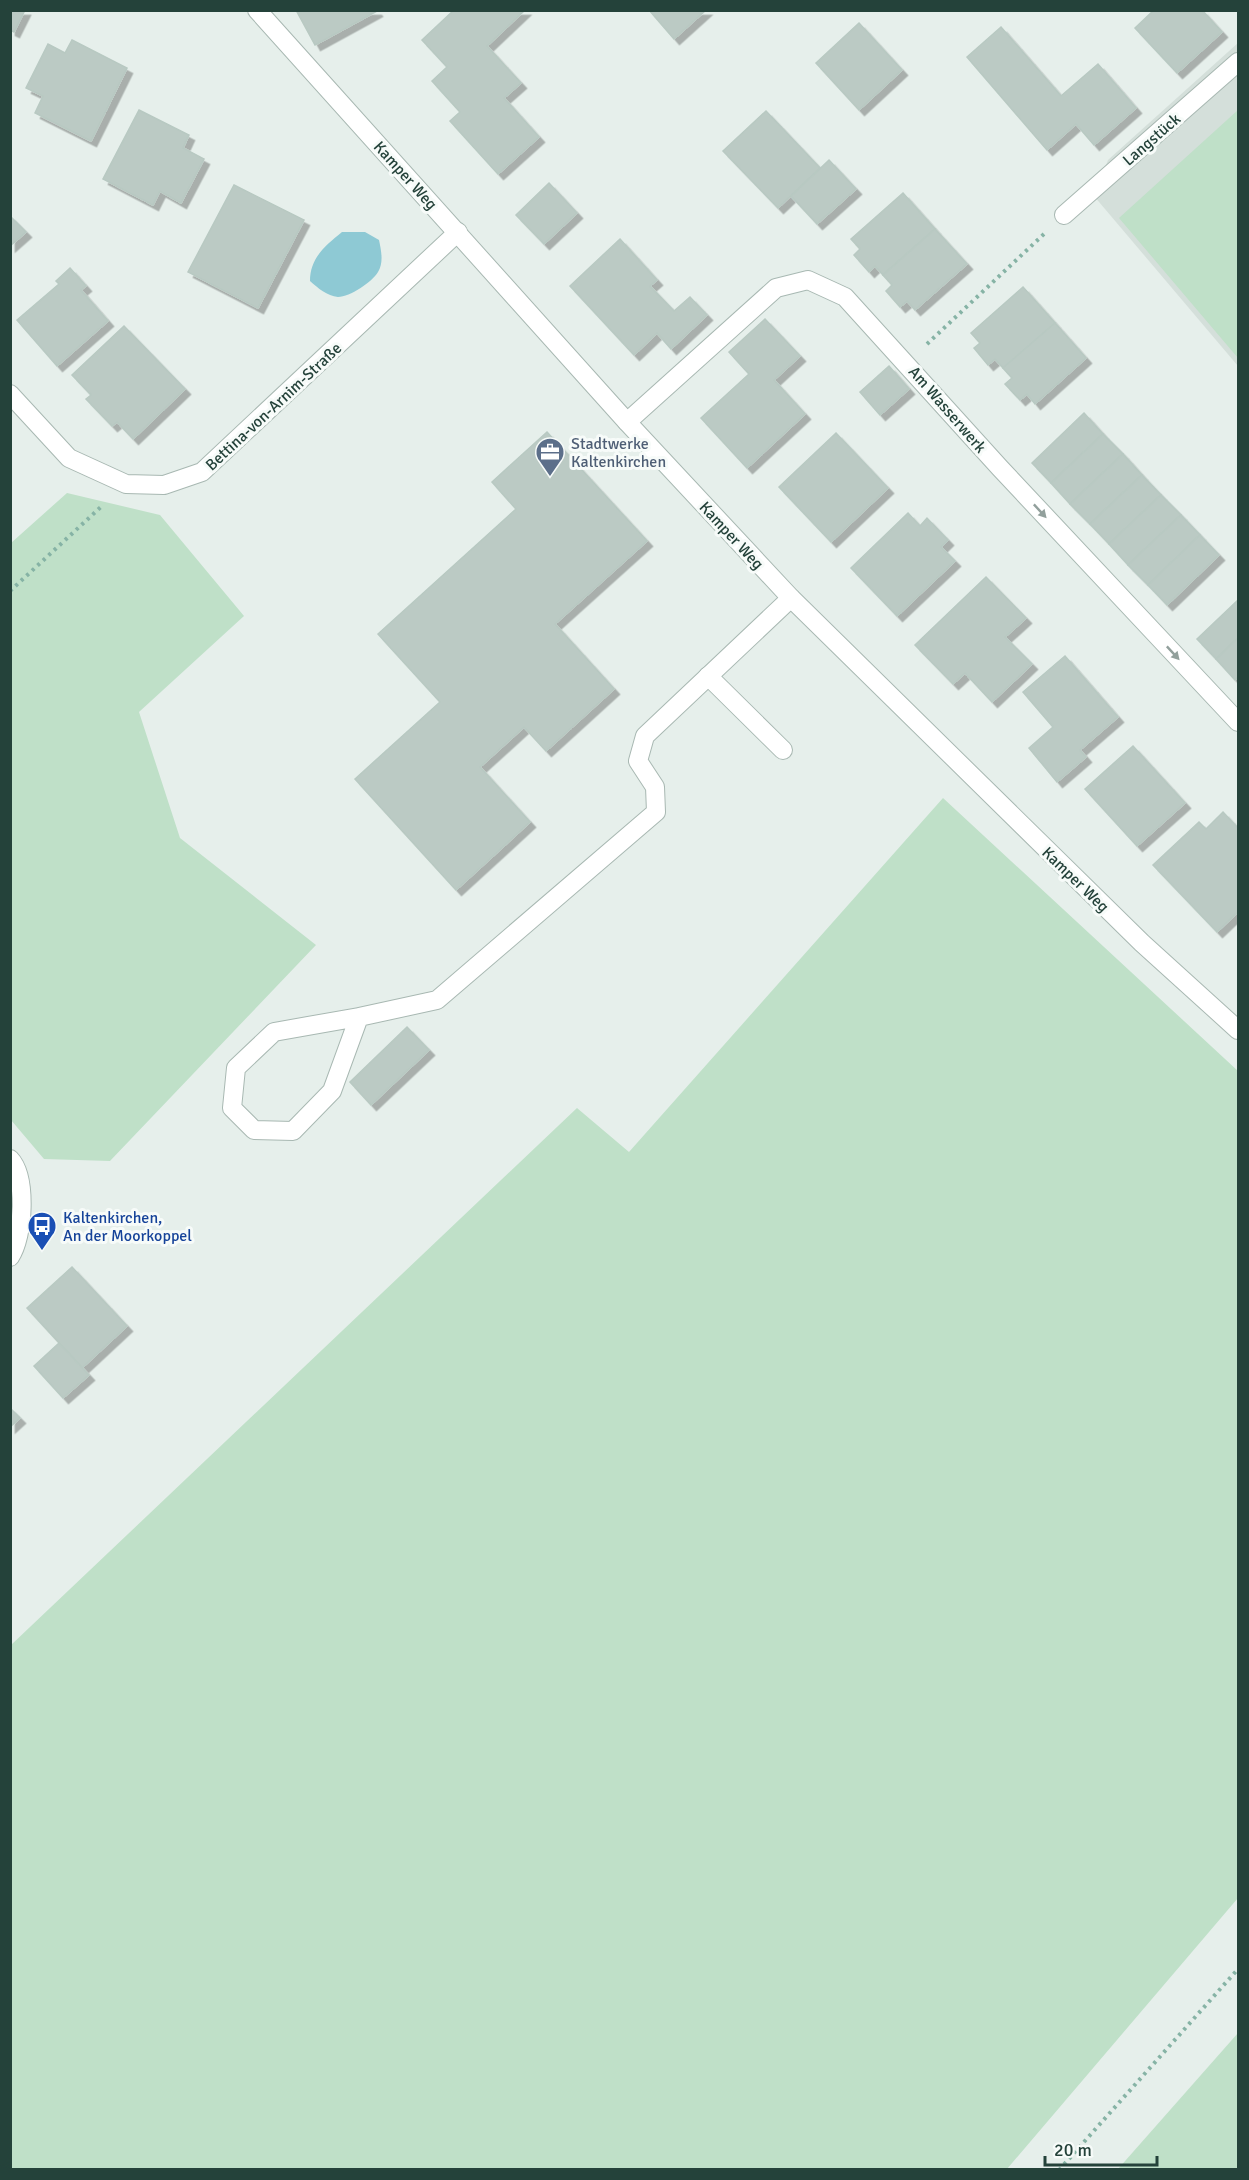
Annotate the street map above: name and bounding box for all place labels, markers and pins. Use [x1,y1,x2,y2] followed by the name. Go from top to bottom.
[571,434,666,472] place label: Stadtwerke Kaltenkirchen
[534,436,566,478] office icon: Stadtwerke Kaltenkirchen
[63,1208,192,1246] place label: Kaltenkirchen, An der Moorkoppel
[26,1210,58,1252] bus stop icon: Kaltenkirchen, An der Moorkoppel

